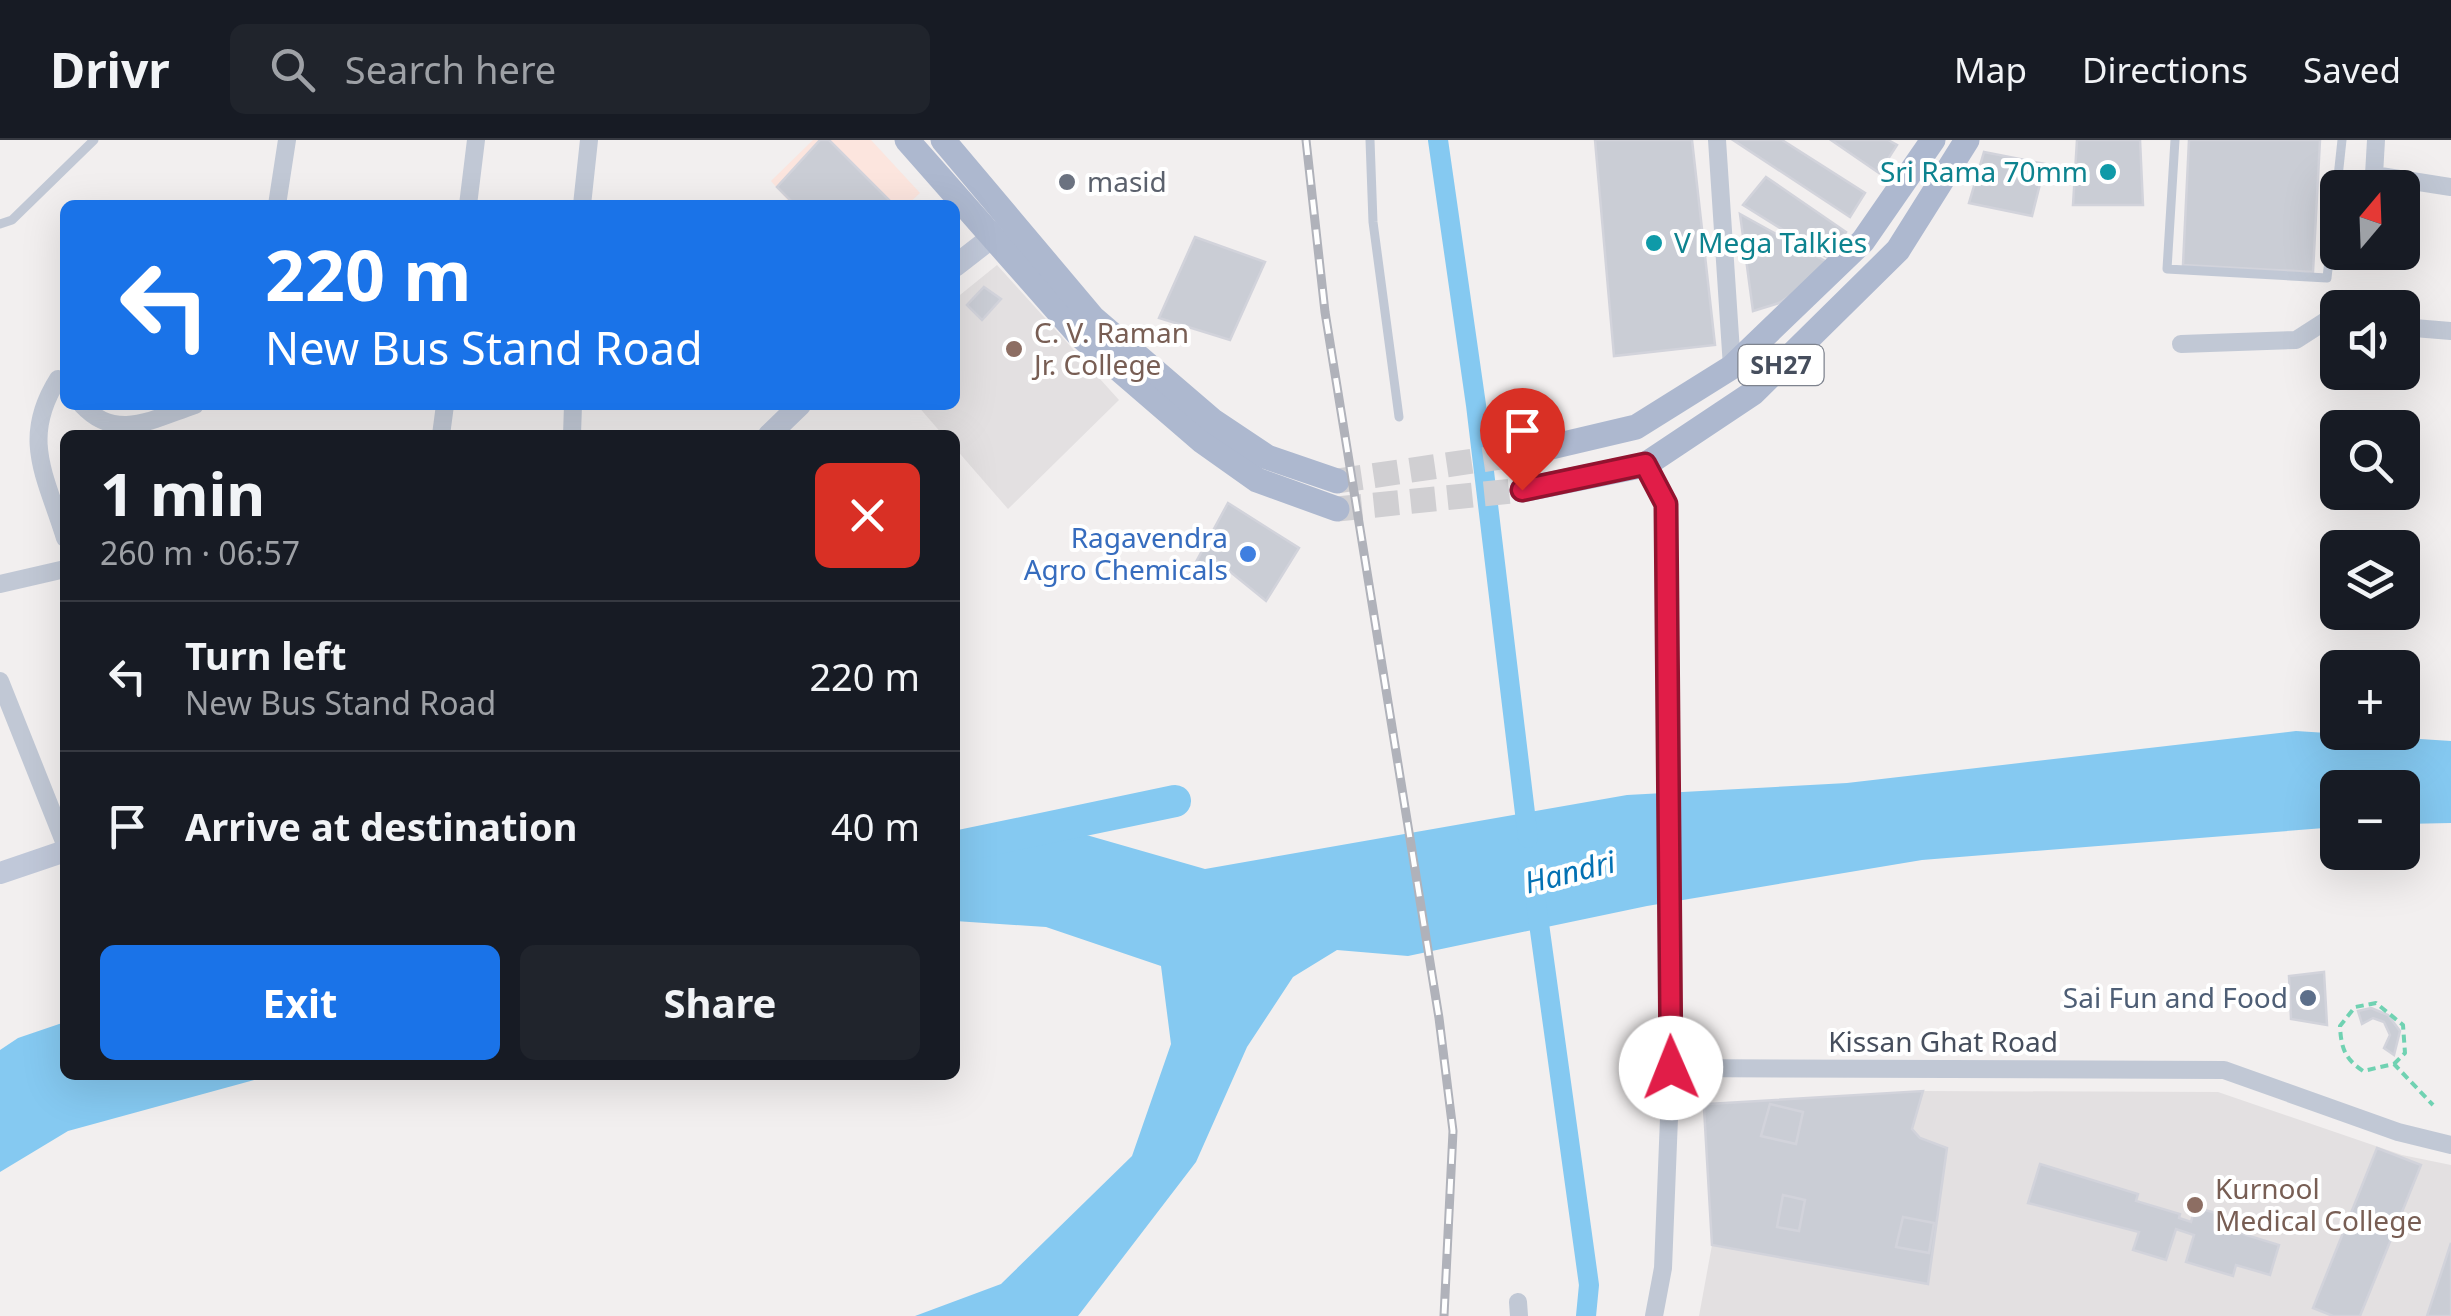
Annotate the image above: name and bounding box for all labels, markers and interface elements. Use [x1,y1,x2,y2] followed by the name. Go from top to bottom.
[230,24,930,114] search box
[50,37,170,102] text: Drivr
[265,42,320,97] icon: search
[345,43,556,95] text: Search here
[1954,46,2027,93] text: Map
[2082,46,2248,93] text: Directions
[2303,46,2401,93] text: Saved
[1880,152,2088,190] place label: Sri Rama 70mm
[2097,161,2119,183] marker: Sri Rama 70mm
[1087,162,1167,200] place label: masid
[2320,170,2420,270] north arrow
[2320,170,2420,870] map controls
[1056,171,1078,193] marker: masid
[1674,223,1867,261] place label: V Mega Talkies
[265,226,472,322] text: 220 m
[1643,232,1665,254] marker: V Mega Talkies
[100,240,230,370] icon: left
[2320,290,2420,390] button: sound
[1031,313,1189,383] place label: C. V. Raman Jr. College
[265,317,703,378] text: New Bus Stand Road
[1003,338,1025,360] marker: C. V. Raman Jr. College
[1738,345,1824,385] road number: SH27
[1480,388,1565,491] pin
[1495,403,1550,458] icon: arrive
[2320,410,2420,510] button: search
[100,452,265,534] text: 1 min
[815,463,920,568] button: close
[1024,518,1228,588] place label: Ragavendra Agro Chemicals
[2320,530,2420,630] button: layers
[100,531,300,574] text: 260 m · 06:57
[1237,543,1259,565] marker: Ragavendra Agro Chemicals
[185,629,347,681] text: Turn left
[100,649,155,704] icon: left
[809,650,920,702] text: 220 m
[2320,650,2420,750] button: +
[185,681,496,724] text: New Bus Stand Road
[2320,770,2420,870] button: −
[100,799,155,854] icon: arrive
[185,800,577,852] text: Arrive at destination
[831,800,920,852] text: 40 m
[1520,840,1620,903] water label: Handri
[100,945,500,1060] button: Exit
[520,945,920,1060] button: Share
[2063,978,2288,1016] place label: Sai Fun and Food
[2297,987,2319,1009] marker: Sai Fun and Food
[1619,1016,1723,1120] position arrow
[1828,1022,2058,1060] street label: Kissan Ghat Road
[2215,1169,2422,1239] place label: Kurnool Medical College
[2184,1194,2206,1216] marker: Kurnool Medical College

